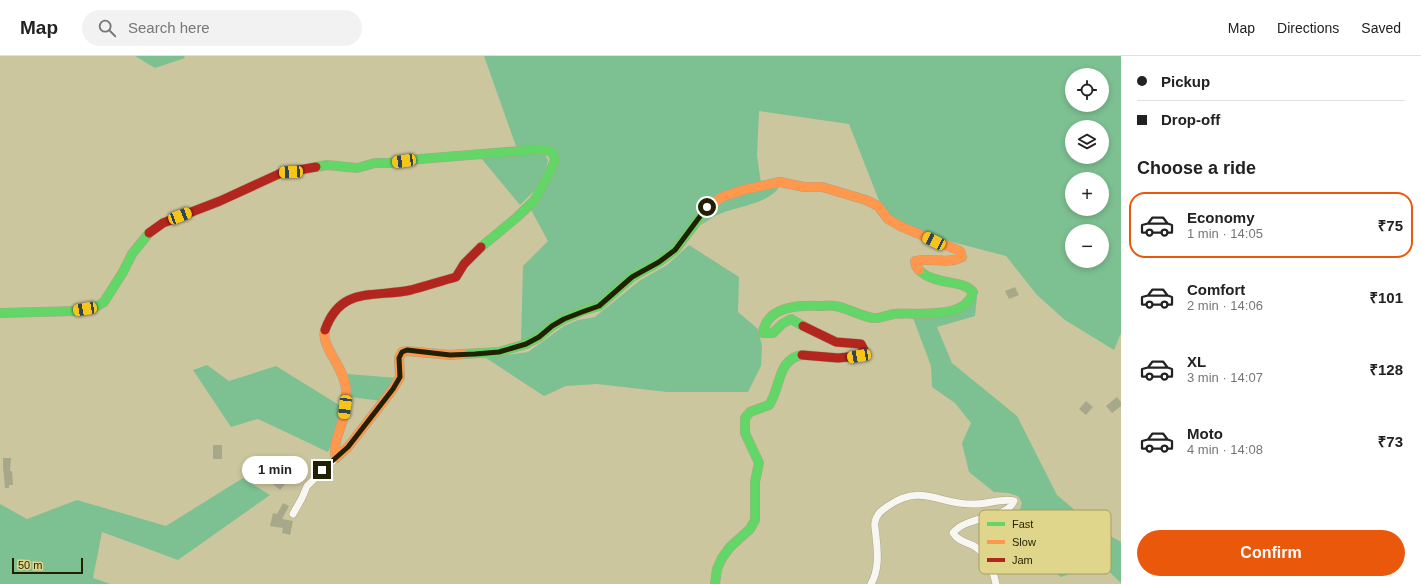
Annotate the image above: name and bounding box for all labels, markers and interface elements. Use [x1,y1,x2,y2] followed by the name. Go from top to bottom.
[82,10,362,46] search box
[20,17,58,38] text: Map
[96,17,118,39] icon: search
[128,19,210,36] text: Search here
[1228,20,1255,36] text: Map
[1277,20,1339,36] text: Directions
[1361,20,1401,36] text: Saved
[1065,68,1109,268] map controls
[1065,68,1109,112] button: locate
[1161,73,1210,90] text: Pickup
[1161,111,1220,128] text: Drop-off
[1065,120,1109,164] button: layers
[391,153,417,169] car
[1137,158,1256,178] text: Choose a ride
[279,165,303,179] car
[1065,172,1109,216] button: +
[698,198,716,216] route start
[167,206,193,226] car
[1139,207,1175,243] icon: car
[1187,209,1255,226] text: Economy
[1378,217,1403,234] text: ₹75
[1065,224,1109,268] button: −
[1187,226,1263,241] text: 1 min · 14:05
[921,230,947,252] car
[1139,279,1175,315] icon: car
[1187,281,1245,298] text: Comfort
[1369,289,1403,306] text: ₹101
[1187,298,1263,313] text: 2 min · 14:06
[72,301,98,317] car
[846,348,872,364] car
[1139,351,1175,387] icon: car
[1187,353,1206,370] text: XL
[1369,361,1403,378] text: ₹128
[1187,370,1263,385] text: 3 min · 14:07
[338,394,352,420] car
[1139,423,1175,459] icon: car
[1187,425,1223,442] text: Moto
[1378,433,1403,450] text: ₹73
[1187,442,1263,457] text: 4 min · 14:08
[242,456,308,484] callout: 1 min
[313,461,331,479] route end
[258,462,292,477] text: 1 min
[979,510,1111,574] legend
[1012,518,1033,530] text: Fast
[1137,530,1405,576] button: Confirm
[1012,536,1036,548] text: Slow
[1012,554,1033,566] text: Jam
[12,556,83,575] scale bar
[18,559,42,571] text: 50 m

